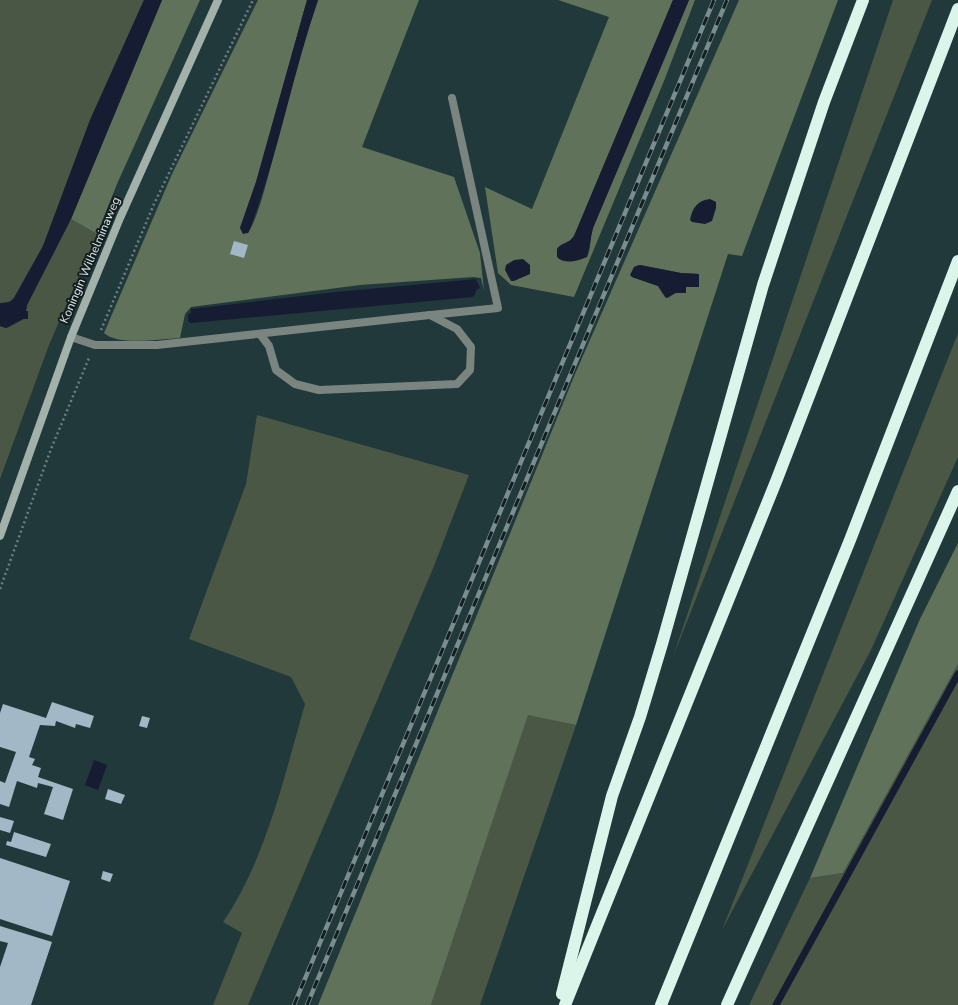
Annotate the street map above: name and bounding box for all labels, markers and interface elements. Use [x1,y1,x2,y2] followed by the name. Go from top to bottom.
[56,194,124,326] street label: Koningin Wilhelminaweg

